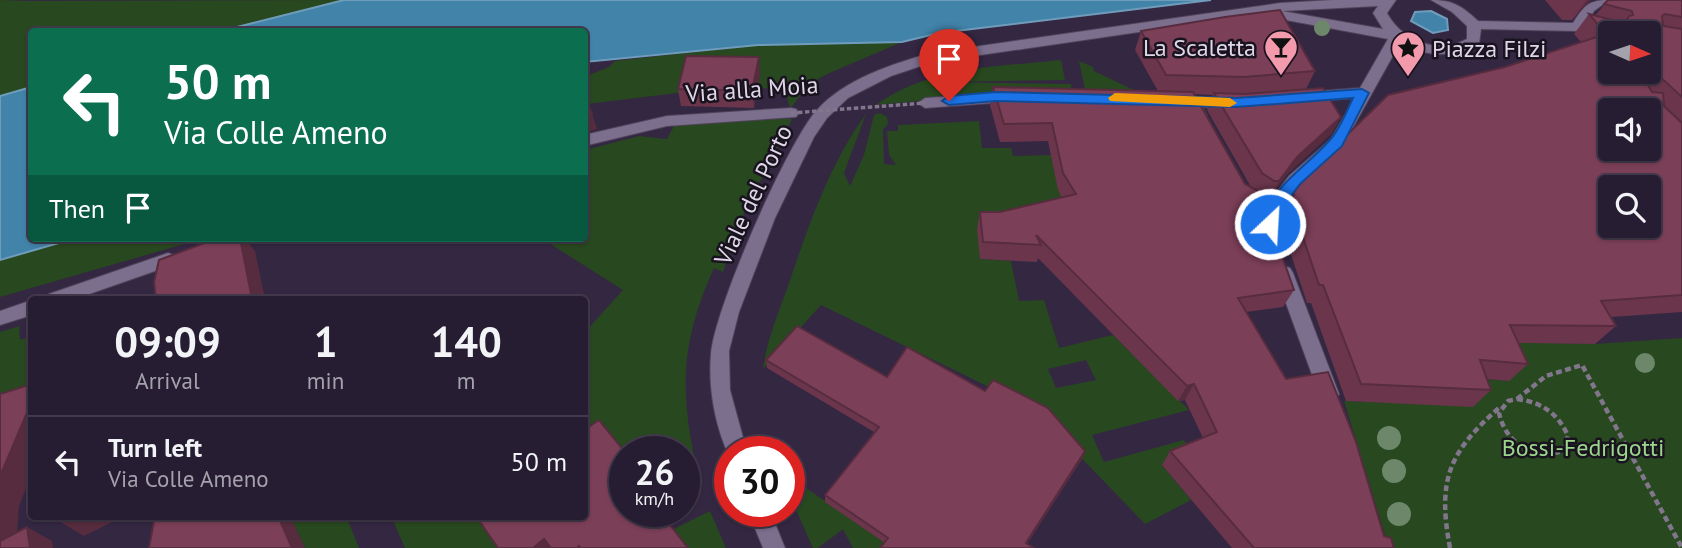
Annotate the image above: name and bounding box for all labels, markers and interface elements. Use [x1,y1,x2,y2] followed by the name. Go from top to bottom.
[1598,21,1661,84] north arrow
[1598,21,1661,238] map controls
[1262,28,1300,77] bar icon: La Scaletta
[919,29,979,101] pin
[1389,29,1427,78] place icon: Piazza Filzi
[1143,32,1256,63] place label: La Scaletta
[1432,33,1547,64] place label: Piazza Filzi
[930,40,968,78] icon: arrive
[164,49,271,113] text: 50 m
[49,56,140,147] icon: left
[684,69,819,109] street label: Via alla Moia
[1598,98,1661,161] button: sound
[164,111,388,153] text: Via Colle Ameno
[707,120,799,271] street label: Viale del Porto
[1598,175,1661,238] button: search
[1233,187,1307,261] position arrow
[119,189,157,227] icon: arrive
[49,192,105,225] text: Then
[114,314,221,369] text: 09:09
[314,314,337,369] text: 1
[430,314,502,369] text: 140
[135,366,200,395] text: Arrival
[307,366,344,395] text: min
[457,366,475,395] text: m
[108,431,202,464] text: Turn left
[1502,432,1664,463] park label: Bossi-Fedrigotti
[714,436,805,527] speed limit sign: 30
[49,443,87,481] icon: left
[511,445,567,478] text: 50 m
[635,449,674,495] text: 26
[108,464,269,493] text: Via Colle Ameno
[635,487,674,510] text: km/h

